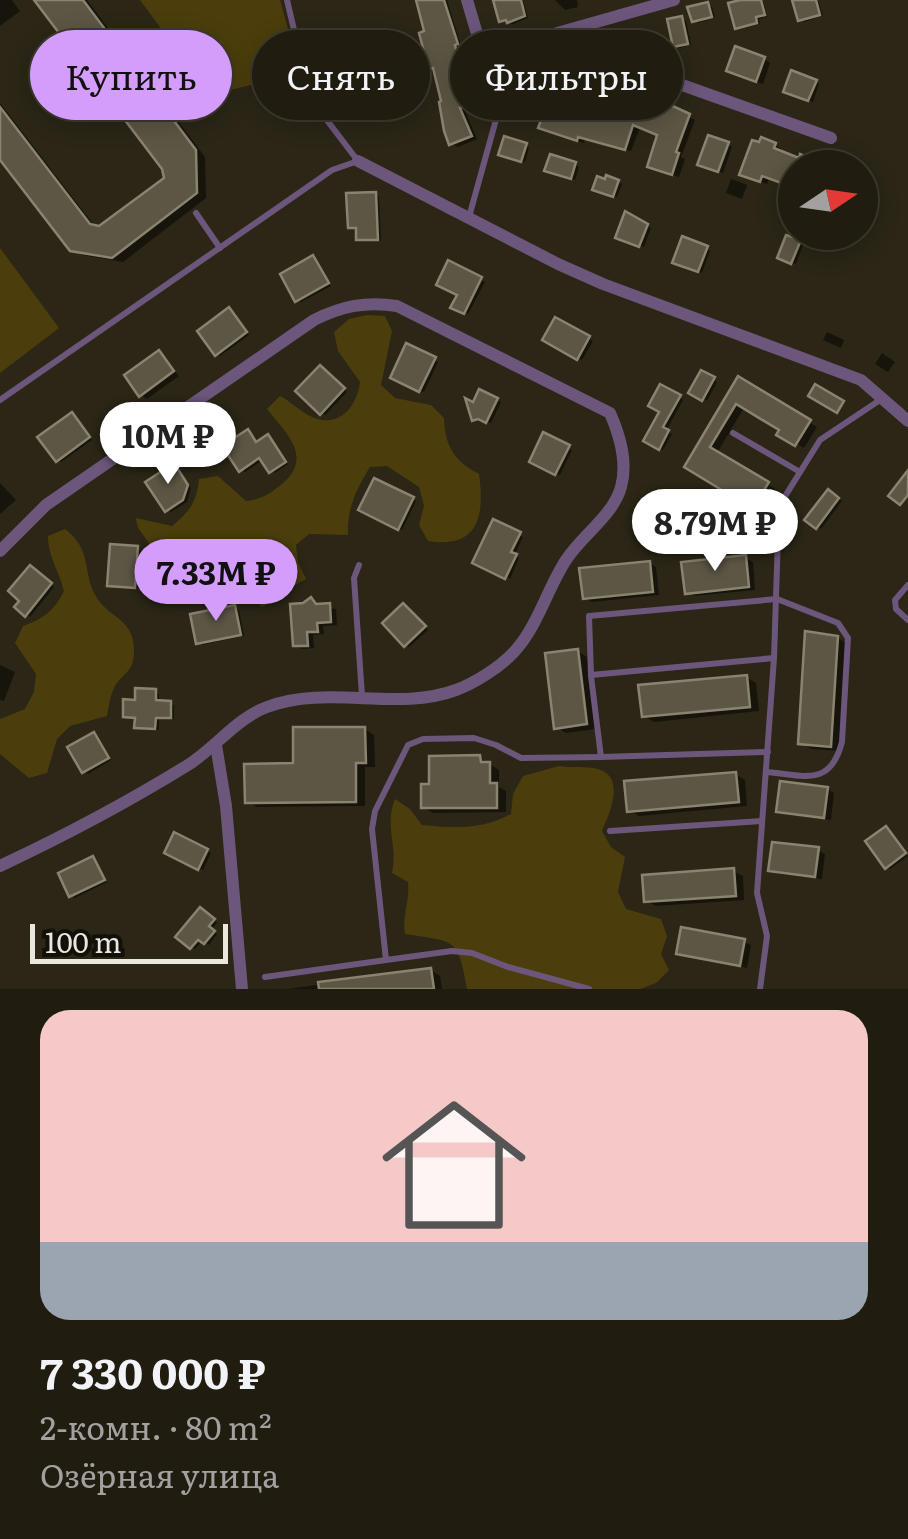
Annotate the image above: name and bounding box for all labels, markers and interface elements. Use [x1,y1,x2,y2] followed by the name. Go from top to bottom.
[30,30,232,120] chip: Купить
[252,30,430,120] chip: Снять
[450,30,683,120] chip: Фильтры
[778,150,878,250] north arrow
[778,150,878,250] map controls
[98,402,238,487] pin: 10M ₽
[122,410,214,458] text: 10M ₽
[623,489,807,574] pin: 8.79M ₽
[654,497,776,545] text: 8.79M ₽
[124,539,308,624] pin: 7.33M ₽
[156,547,276,595] text: 7.33M ₽
[30,919,228,964] scale bar
[45,920,122,962] text: 100 m
[364,1075,544,1255] icon: home
[40,1340,266,1402] text: 7 330 000 ₽
[40,1402,272,1450] text: 2-комн. · 80 m²
[40,1450,279,1498] text: Озёрная улица

